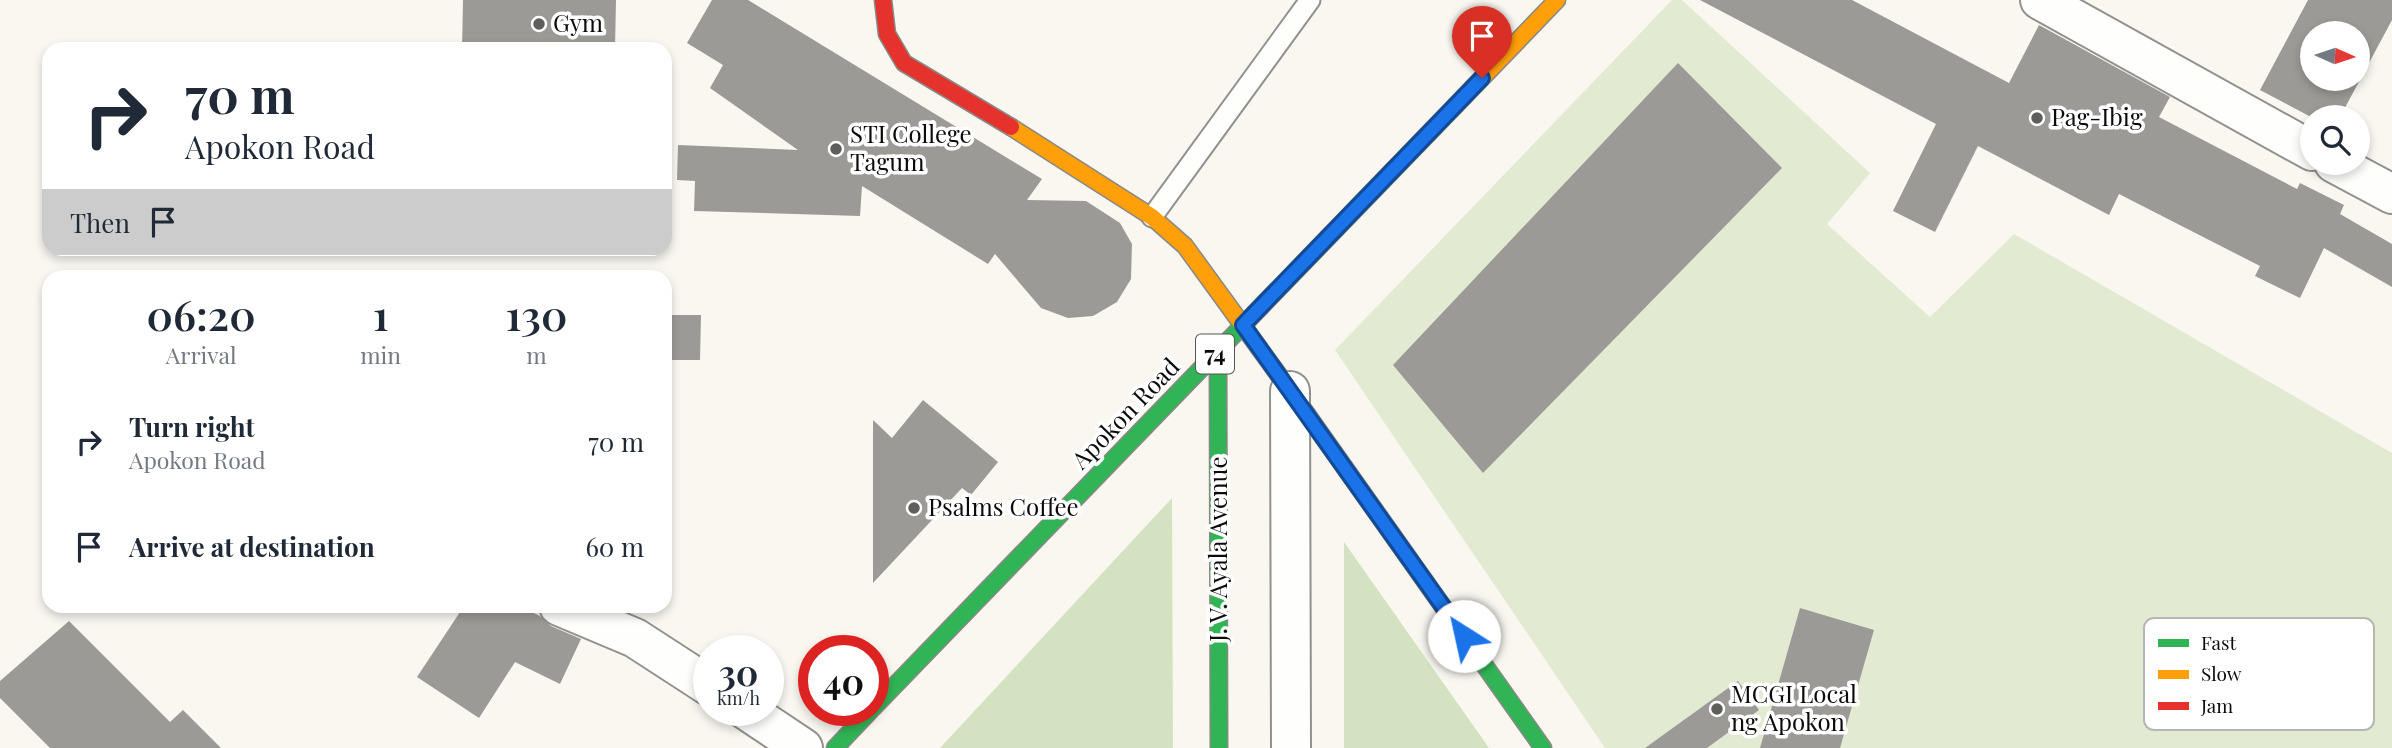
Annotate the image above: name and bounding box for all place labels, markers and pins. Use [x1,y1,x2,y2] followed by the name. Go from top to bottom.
[553,6,603,38] place label: Gym
[1452,6,1512,78] pin
[531,16,547,32] marker: Gym
[2051,100,2143,132] place label: Pag-Ibig
[2029,110,2045,126] marker: Pag-Ibig
[850,117,972,177] place label: STI College Tagum
[828,141,844,157] marker: STI College Tagum
[928,490,1079,522] place label: Psalms Coffee
[906,500,922,516] marker: Psalms Coffee
[1731,677,1857,737] place label: MCGI Local ng Apokon
[1709,701,1725,717] marker: MCGI Local ng Apokon

